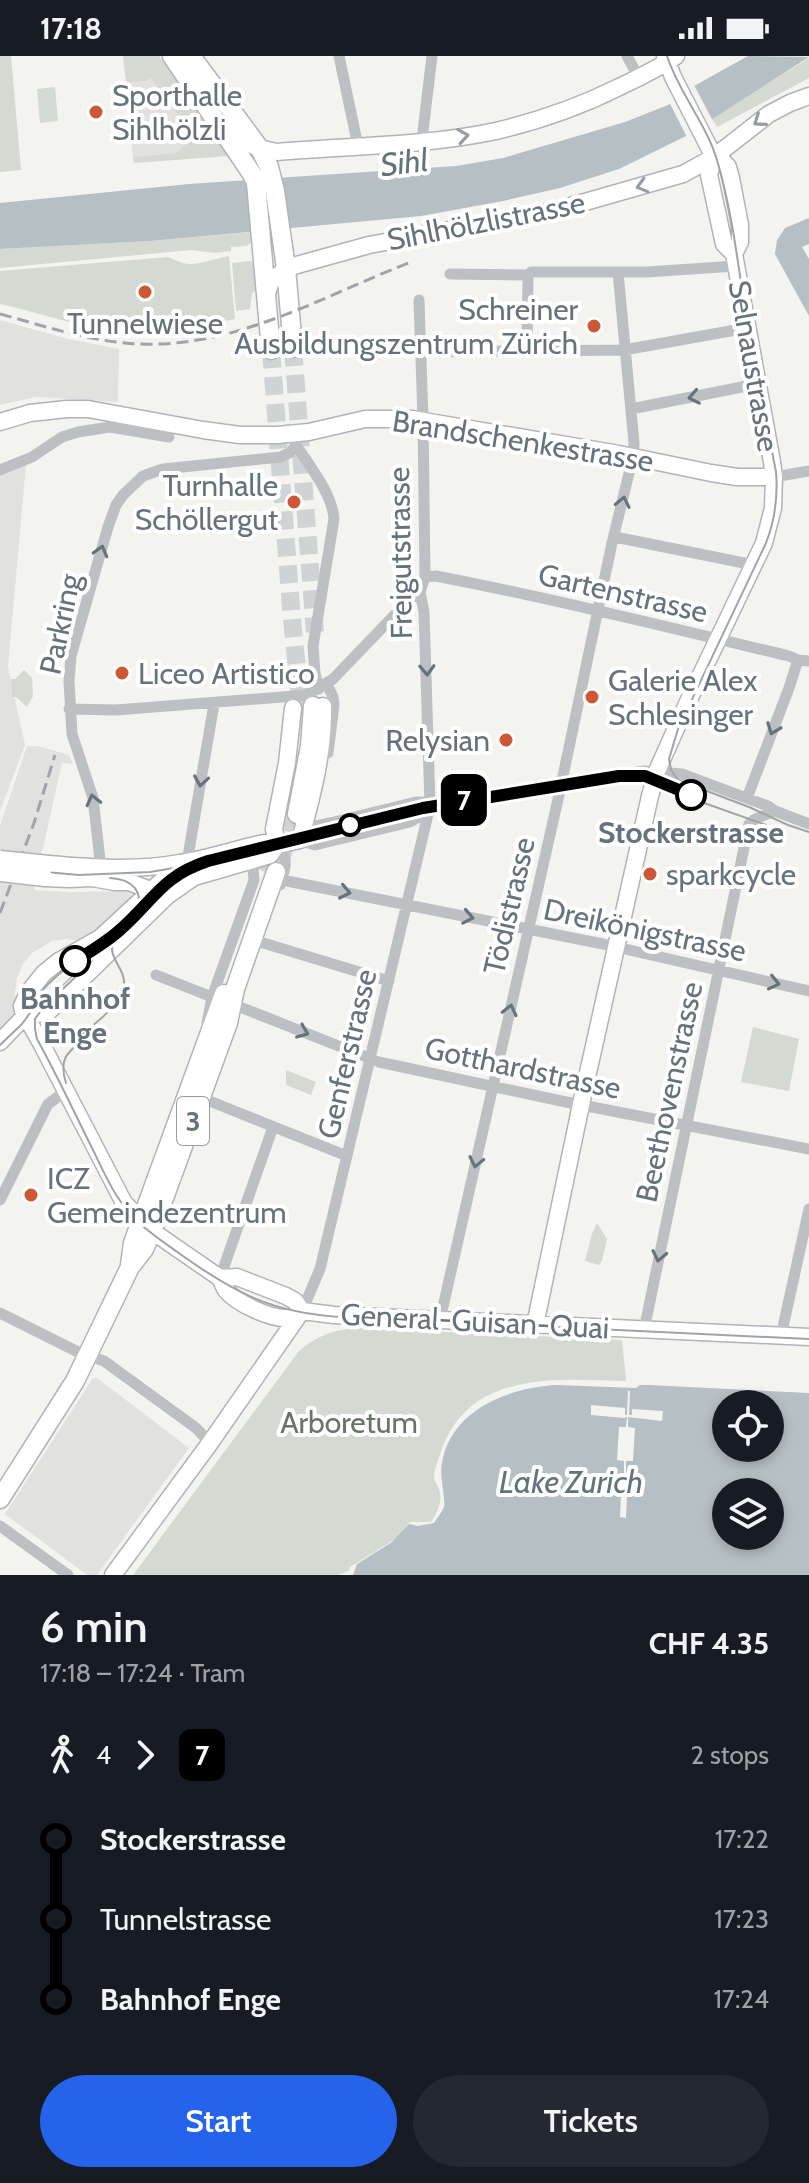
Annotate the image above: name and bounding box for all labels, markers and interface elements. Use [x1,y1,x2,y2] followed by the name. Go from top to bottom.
[40,10,102,47] text: 17:18
[112,77,242,148] place label: Sporthalle Sihlhölzli
[87,103,105,121] marker: Sporthalle Sihlhölzli
[753,112,767,126] one-way arrow
[456,128,470,145] one-way arrow
[378,140,431,184] water label: Sihl
[636,177,650,193] one-way arrow
[384,184,588,258] street label: Sihlhölzlistrasse
[721,277,787,455] street label: Selnaustrasse
[136,283,154,301] marker: Tunnelwiese
[234,291,579,362] place label: Schreiner Ausbildungszentrum Zürich
[67,305,223,342] place label: Tunnelwiese
[585,317,603,335] marker: Schreiner Ausbildungszentrum Zürich
[687,387,700,404] one-way arrow
[390,402,656,480] street label: Brandschenkestrasse
[135,467,278,538] place label: Turnhalle Schöllergut
[380,467,420,639] street label: Freigutstrasse
[285,493,303,511] marker: Turnhalle Schöllergut
[614,496,631,509] one-way arrow
[92,545,109,559] one-way arrow
[535,556,711,630] street label: Gartenstrasse
[31,569,89,678] street label: Parkring
[138,655,315,692] place label: Liceo Artistico
[608,662,757,733] place label: Galerie Alex Schlesinger
[113,664,131,682] marker: Liceo Artistico
[418,664,435,677] one-way arrow
[583,688,601,706] marker: Galerie Alex Schlesinger
[767,721,783,735] one-way arrow
[385,722,490,759] place label: Relysian
[497,731,515,749] marker: Relysian
[194,774,211,787] one-way arrow
[438,774,490,826] line badge: 7
[676,780,706,810] marker: Stockerstrasse
[457,783,471,817] text: 7
[85,794,102,808] one-way arrow
[339,814,361,836] unlabelled marker
[598,814,784,851] place label: Stockerstrasse
[475,834,543,978] street label: Tödistrasse
[666,856,796,893] place label: sparkcycle
[641,865,659,883] marker: sparkcycle
[338,882,351,899] one-way arrow
[540,890,750,970] street label: Dreikönigstrasse
[461,907,475,924] one-way arrow
[60,946,90,976] marker: Bahnhof Enge
[310,966,384,1142] street label: Genferstrasse
[767,974,781,991] one-way arrow
[628,978,710,1206] street label: Beethovenstrasse
[20,980,130,1051] place label: Bahnhof Enge
[501,1004,518,1017] one-way arrow
[295,1022,309,1039] one-way arrow
[422,1029,624,1107] street label: Gotthardstrasse
[177,1097,209,1145] road number: 3
[468,1155,485,1169] one-way arrow
[47,1160,287,1231] place label: ICZ Gemeindezentrum
[22,1186,40,1204] marker: ICZ Gemeindezentrum
[652,1250,669,1263] one-way arrow
[340,1295,610,1347] street label: General-Guisan-Quai
[712,1390,784,1550] map controls
[712,1390,784,1462] button: locate
[280,1404,418,1441] park label: Arboretum
[499,1462,643,1501] water label: Lake Zurich
[712,1478,784,1550] button: layers
[40,1600,148,1653] text: 6 min
[649,1625,769,1662] text: CHF 4.35
[40,1657,245,1689] text: 17:18 – 17:24 · Tram
[40,1733,84,1777] icon: walk
[123,1733,167,1777] icon: forward
[195,1738,209,1772] text: 7
[96,1739,111,1771] text: 4
[691,1739,769,1771] text: 2 stops
[100,1821,286,1858] text: Stockerstrasse
[715,1823,769,1855] text: 17:22
[100,1901,271,1938] text: Tunnelstrasse
[714,1903,769,1935] text: 17:23
[100,1981,281,2018] text: Bahnhof Enge
[713,1983,769,2015] text: 17:24
[40,2075,397,2167] button: Start
[413,2075,769,2167] button: Tickets

